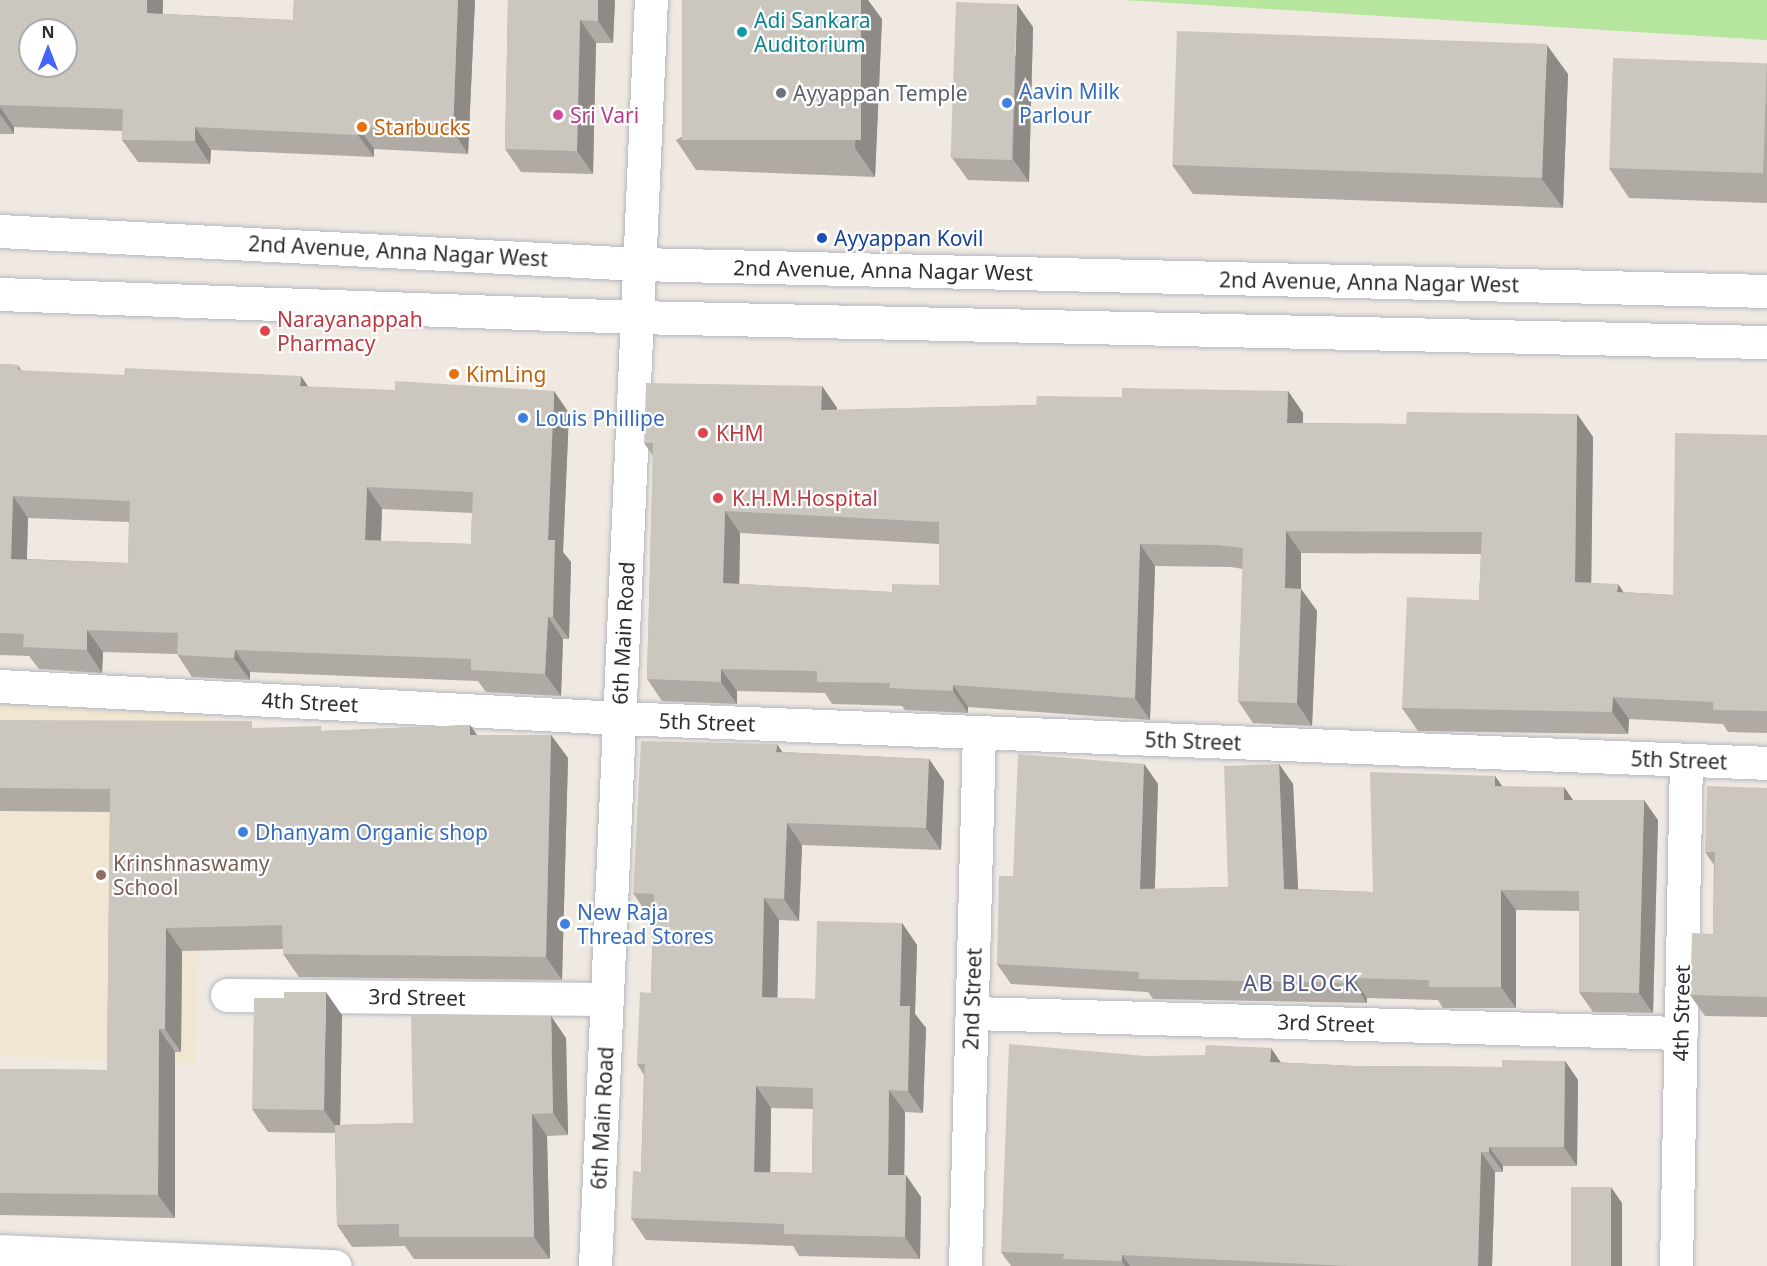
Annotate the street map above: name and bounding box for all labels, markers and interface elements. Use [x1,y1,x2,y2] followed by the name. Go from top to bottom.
[754,7,871,57] place label: Adi Sankara Auditorium
[18,18,78,78] north arrow
[41,21,55,43] text: N
[735,25,749,39] marker: Adi Sankara Auditorium
[1019,78,1120,128] place label: Aavin Milk Parlour
[793,80,968,106] place label: Ayyappan Temple
[774,86,788,100] marker: Ayyappan Temple
[1000,96,1014,110] marker: Aavin Milk Parlour
[570,102,639,128] place label: Sri Vari
[551,108,565,122] marker: Sri Vari
[374,114,471,140] place label: Starbucks
[355,120,369,134] marker: Starbucks
[834,225,983,251] place label: Ayyappan Kovil
[248,231,548,271] street label: 2nd Avenue, Anna Nagar West
[815,231,829,245] marker: Ayyappan Kovil
[733,255,1033,285] street label: 2nd Avenue, Anna Nagar West
[1219,267,1519,297] street label: 2nd Avenue, Anna Nagar West
[277,306,423,356] place label: Narayanappah Pharmacy
[258,324,272,338] marker: Narayanappah Pharmacy
[466,361,546,387] place label: KimLing
[447,367,461,381] marker: KimLing
[535,405,665,431] place label: Louis Phillipe
[516,411,530,425] marker: Louis Phillipe
[716,420,764,446] place label: KHM
[694,424,712,442] marker: KHM
[732,485,878,511] place label: K.H.M.Hospital
[709,489,727,507] marker: K.H.M.Hospital
[607,561,639,705] street label: 6th Main Road
[261,687,359,717] street label: 4th Street
[658,708,756,736] street label: 5th Street
[1144,727,1242,755] street label: 5th Street
[1630,746,1728,774] street label: 5th Street
[255,819,488,845] place label: Dhanyam Organic shop
[236,825,250,839] marker: Dhanyam Organic shop
[113,850,270,900] place label: Krinshnaswamy School
[94,868,108,882] marker: Krinshnaswamy School
[577,899,714,949] place label: New Raja Thread Stores
[558,917,572,931] marker: New Raja Thread Stores
[958,948,986,1050] street label: 2nd Street
[1668,964,1694,1062] street label: 4th Street
[1243,970,1359,996] district label: AB BLOCK
[368,984,466,1010] street label: 3rd Street
[1277,1009,1375,1037] street label: 3rd Street
[586,1046,618,1190] street label: 6th Main Road

